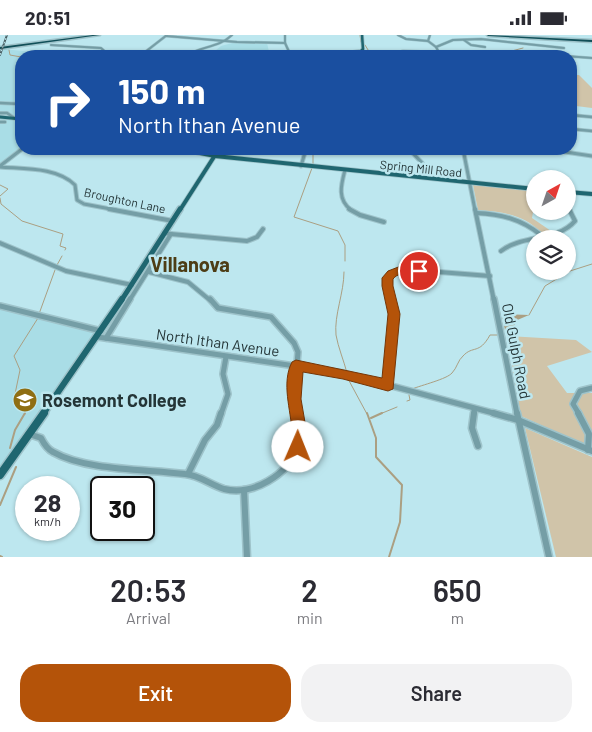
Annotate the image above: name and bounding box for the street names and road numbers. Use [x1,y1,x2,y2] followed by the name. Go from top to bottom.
[379,157,463,179] street label: Spring Mill Road
[83,185,167,215] street label: Broughton Lane
[499,302,535,400] street label: Old Gulph Road
[155,324,281,360] street label: North Ithan Avenue

